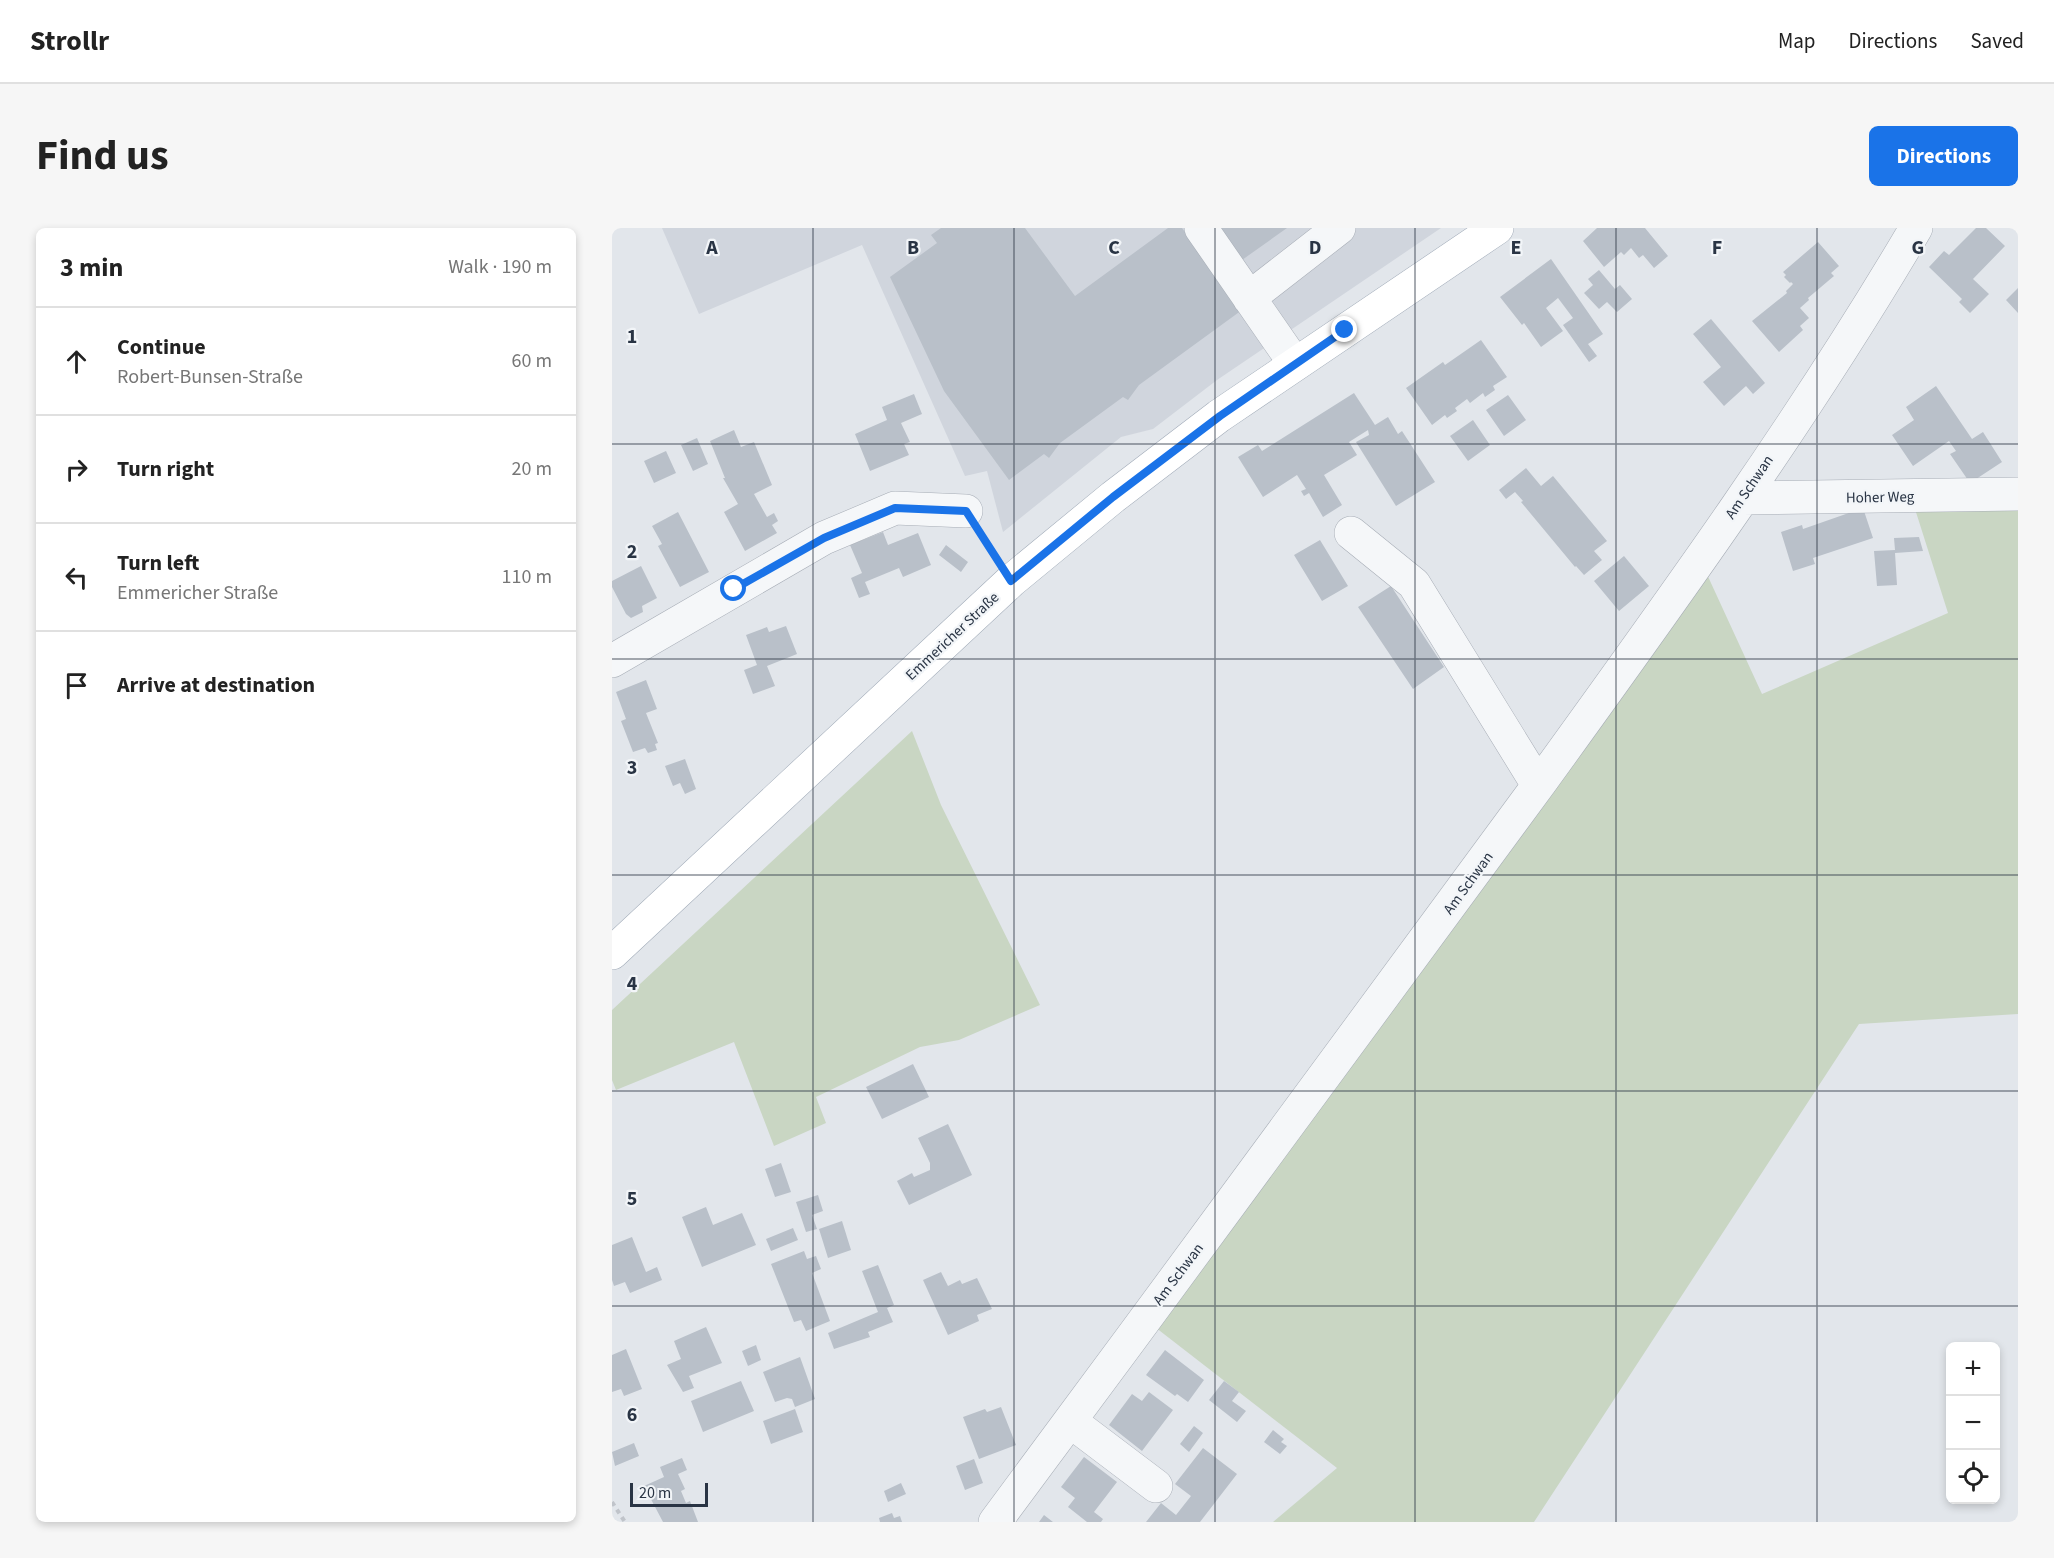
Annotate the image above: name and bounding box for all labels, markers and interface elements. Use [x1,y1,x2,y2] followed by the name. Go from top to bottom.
[30,21,109,61] text: Strollr
[1778,26,1816,56] text: Map
[1849,26,1937,56] text: Directions
[1970,26,2024,56] text: Saved
[36,126,169,186] text: Find us
[1869,126,2018,186] button: Directions
[705,234,718,262] text: A
[907,234,919,262] text: B
[1108,234,1120,262] text: C
[1309,234,1321,262] text: D
[1511,234,1521,262] text: E
[1712,234,1722,262] text: F
[1912,234,1924,262] text: G
[60,249,123,286] text: 3 min
[448,253,552,281] text: Walk · 190 m
[1331,316,1357,342] route end
[627,323,637,351] text: 1
[117,331,206,363] text: Continue
[60,345,93,378] icon: ahead
[512,347,552,375] text: 60 m
[117,363,303,391] text: Robert-Bunsen-Straße
[1720,451,1779,523] street label: Am Schwan
[60,453,93,486] icon: right
[117,453,214,485] text: Turn right
[512,455,552,483] text: 20 m
[1846,486,1915,509] street label: Hoher Weg
[627,538,637,566] text: 2
[117,547,199,579] text: Turn left
[60,561,93,594] icon: left
[502,563,552,591] text: 110 m
[720,575,746,601] route start
[117,579,278,607] text: Emmericher Straße
[901,587,1004,685] street label: Emmericher Straße
[60,669,93,702] icon: arrive
[117,669,315,701] text: Arrive at destination
[627,754,637,782] text: 3
[1438,848,1498,919] street label: Am Schwan
[627,970,638,998] text: 4
[627,1185,637,1213] text: 5
[1148,1239,1209,1310] street label: Am Schwan
[1946,1342,2000,1504] map controls
[1946,1342,2000,1396] button: +
[1946,1396,2000,1450] button: −
[627,1401,637,1429] text: 6
[1946,1450,2000,1504] button: locate
[630,1480,708,1508] scale bar
[639,1482,671,1504] text: 20 m

